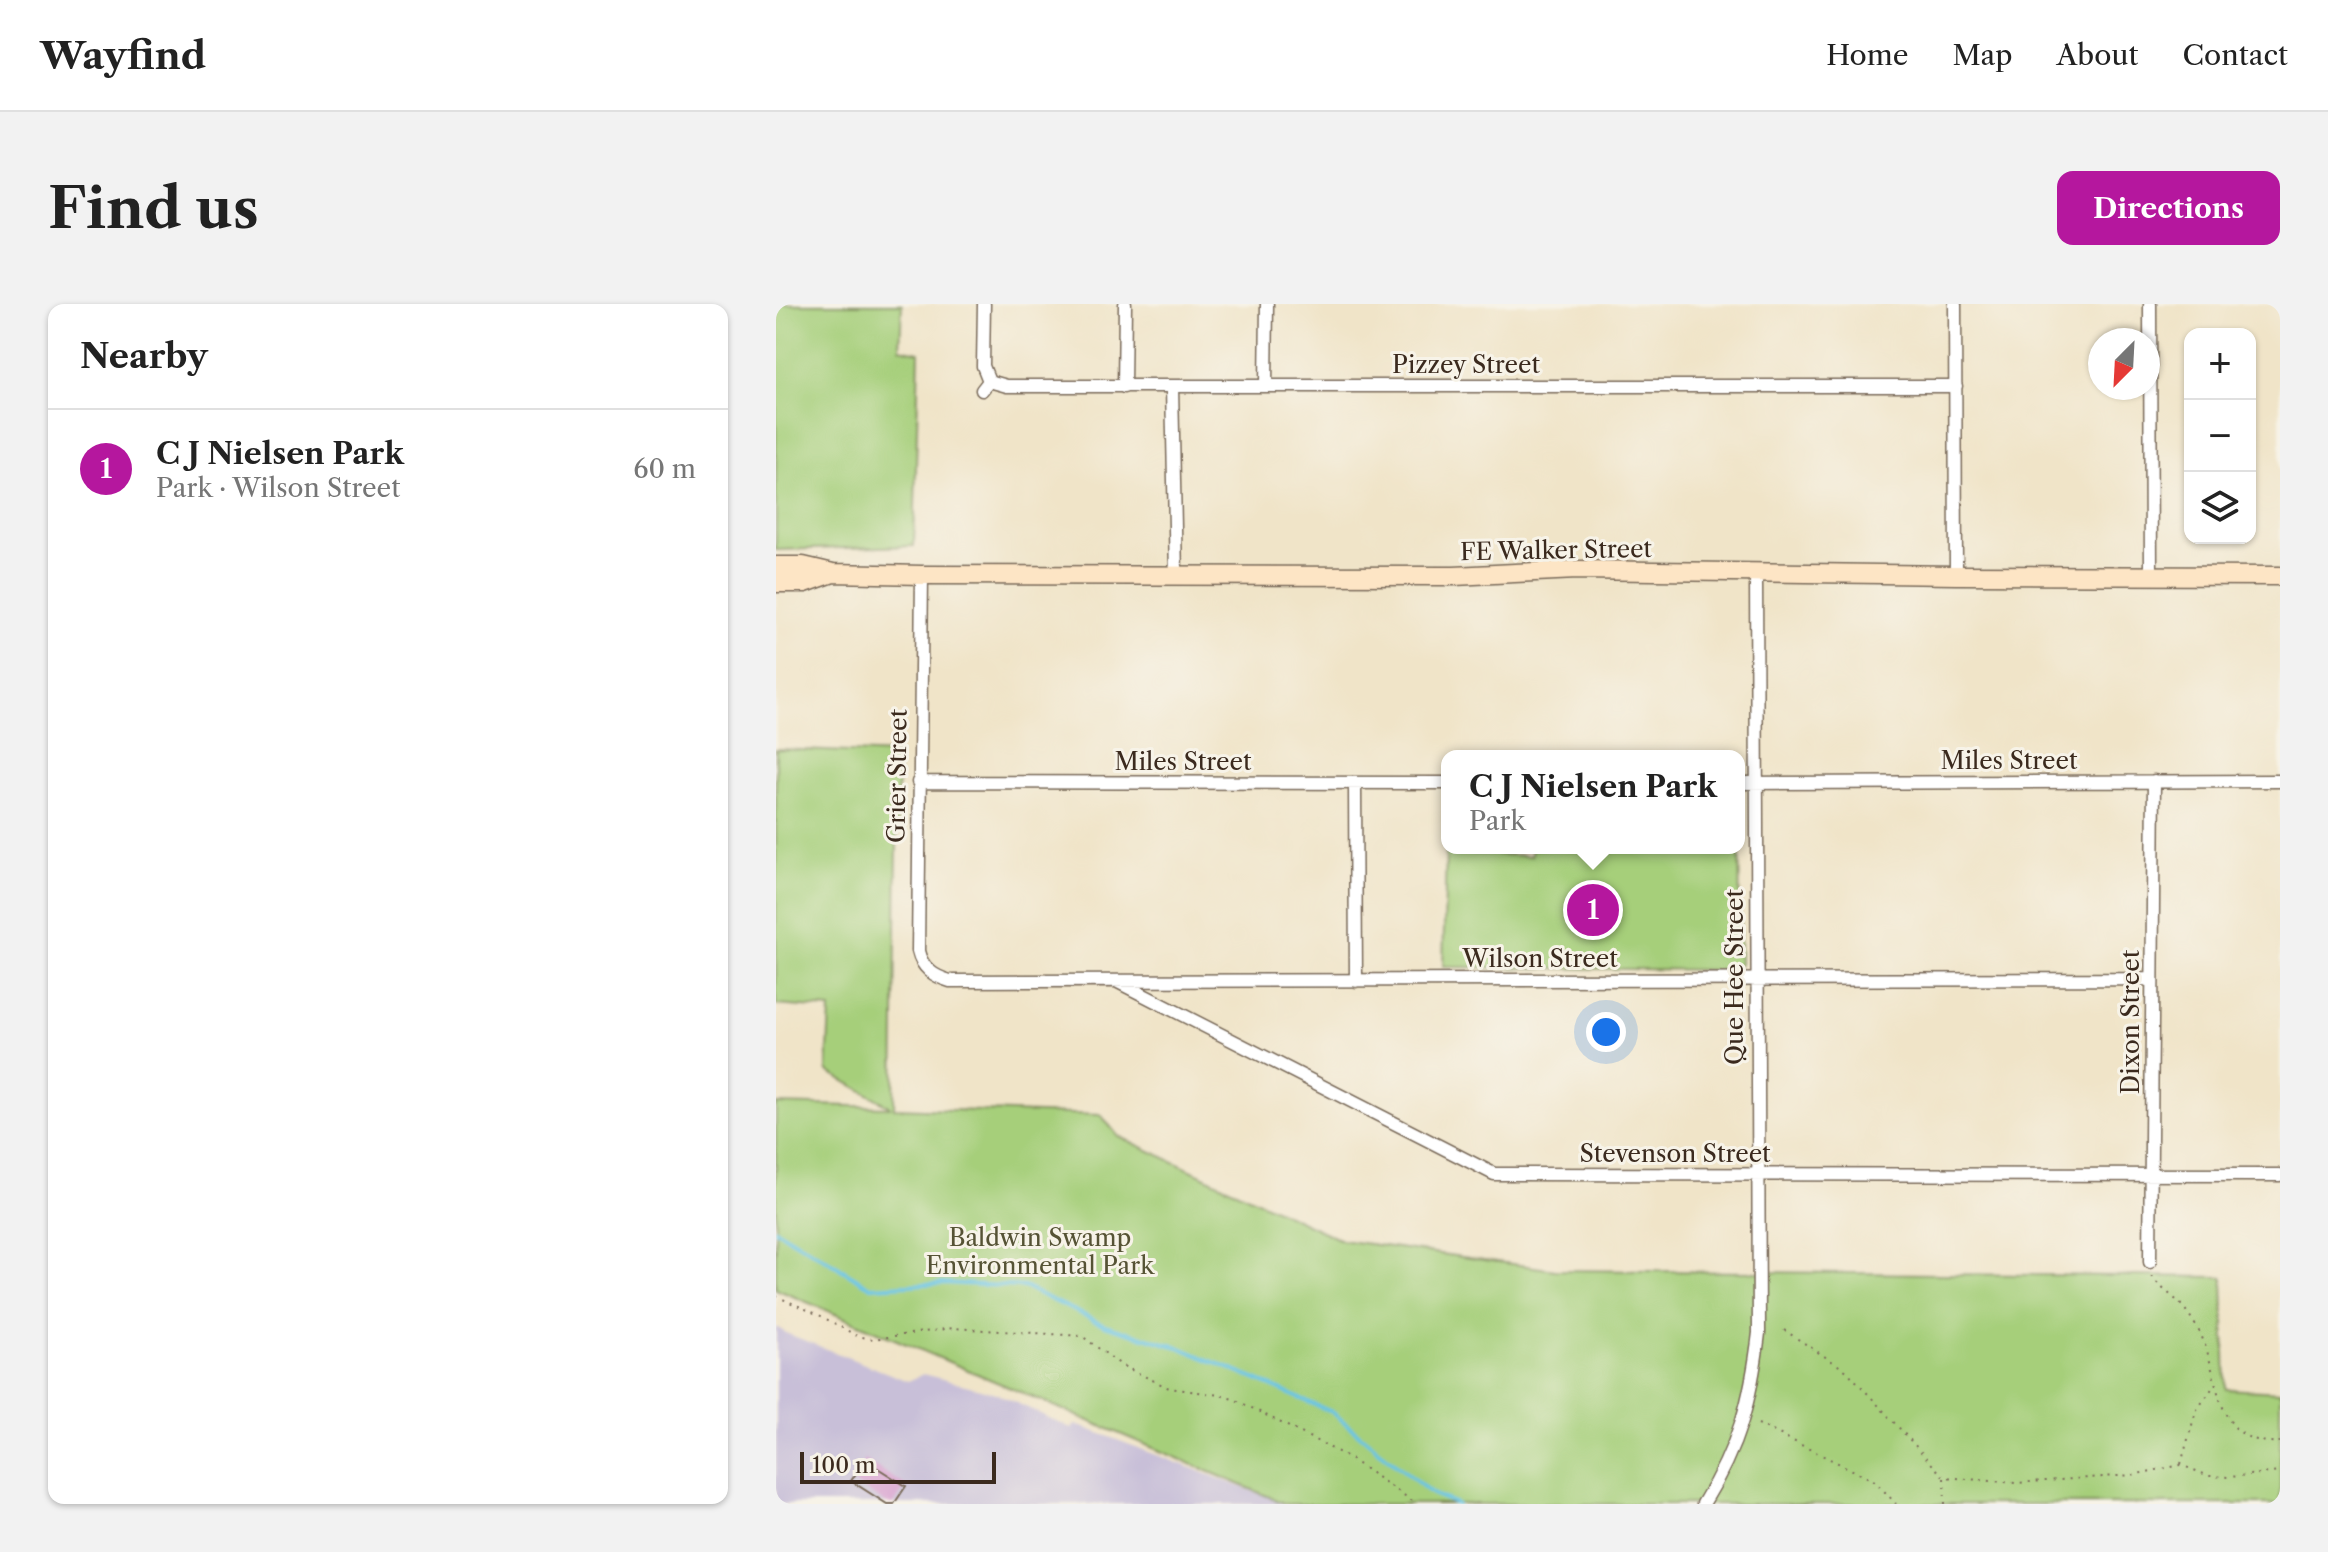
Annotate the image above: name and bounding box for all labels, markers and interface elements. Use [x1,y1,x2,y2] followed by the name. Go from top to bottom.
[40,32,206,79] text: Wayfind
[1826,38,1908,72] text: Home
[1952,38,2012,72] text: Map
[2056,38,2138,72] text: About
[2182,38,2288,72] text: Contact
[2057,171,2280,245] button: Directions
[48,174,259,243] text: Find us
[2088,328,2160,400] north arrow
[2184,328,2256,544] map controls
[2184,328,2256,400] button: +
[80,335,208,377] text: Nearby
[1392,350,1540,379] street label: Pizzey Street
[2184,400,2256,472] button: −
[156,435,404,472] text: C J Nielsen Park
[100,453,112,485] text: 1
[633,453,696,485] text: 60 m
[156,472,400,504] text: Park · Wilson Street
[2184,472,2256,544] button: layers
[1460,534,1653,566] street label: FE Walker Street
[881,708,913,843] street label: Grier Street
[1941,746,2078,775] street label: Miles Street
[1115,747,1252,776] street label: Miles Street
[1441,750,1745,854] popup
[1469,768,1717,805] text: C J Nielsen Park
[1469,805,1526,837] text: Park
[1567,880,1619,940] pin: 1
[1720,889,1749,1065] street label: Que Hee Street
[1461,944,1618,973] street label: Wilson Street
[2116,949,2145,1094] street label: Dixon Street
[1586,1012,1626,1052] your location
[1579,1139,1771,1168] street label: Stevenson Street
[926,1223,1155,1280] park label: Baldwin Swamp Environmental Park
[800,1448,996,1484] scale bar
[812,1452,875,1479] text: 100 m

